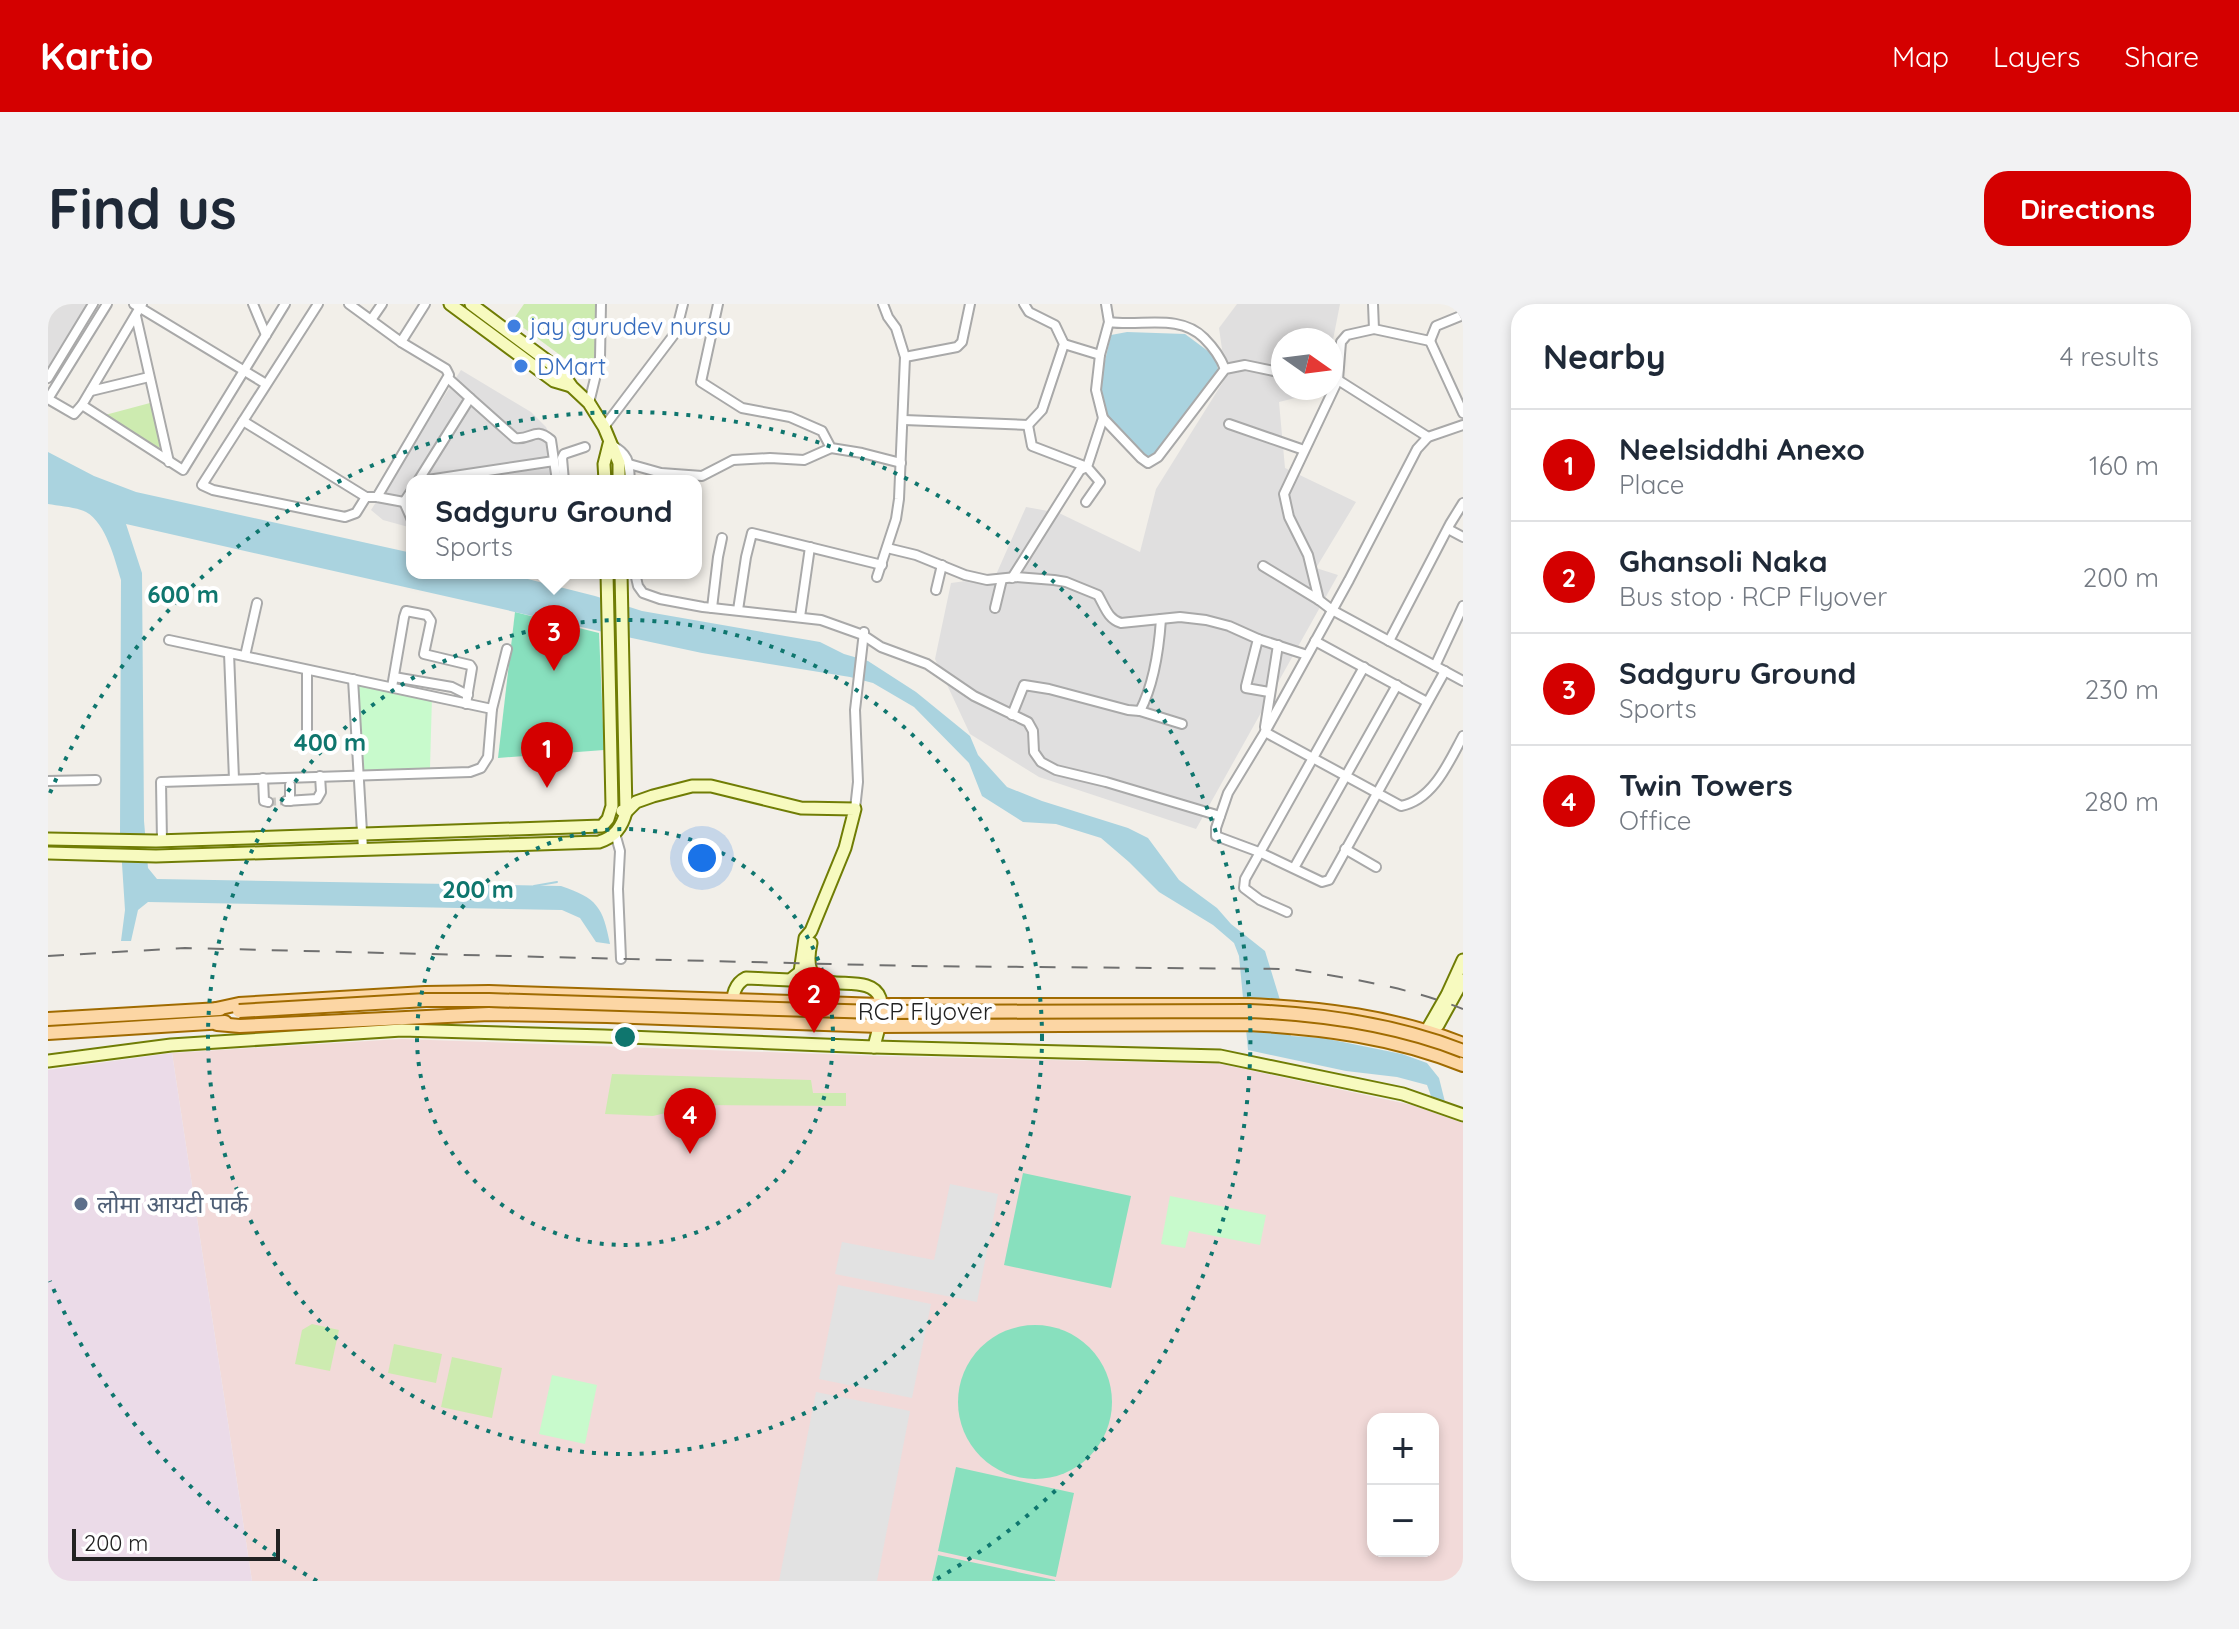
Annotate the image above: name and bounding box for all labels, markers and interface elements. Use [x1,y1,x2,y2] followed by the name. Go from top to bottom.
[40,32,153,80] text: Kartio
[1892,39,1949,74] text: Map
[1993,39,2080,74] text: Layers
[2124,39,2199,74] text: Share
[1984,171,2191,246] button: Directions
[48,173,237,243] text: Find us
[529,311,731,341] place label: jay gurudev nursu
[505,317,523,335] marker: jay gurudev nursu
[1271,328,1343,400] north arrow
[1543,335,1666,378] text: Nearby
[2060,340,2159,373] text: 4 results
[537,351,606,381] place label: DMart
[512,357,530,375] marker: DMart
[1619,430,1865,468] text: Neelsiddhi Anexo
[1564,449,1574,482] text: 1
[2089,449,2159,482] text: 160 m
[1619,468,1684,501] text: Place
[406,475,702,579] popup
[435,492,673,530] text: Sadguru Ground
[435,530,513,563] text: Sports
[1619,542,1828,580] text: Ghansoli Naka
[1562,561,1576,594] text: 2
[2083,561,2159,594] text: 200 m
[147,579,219,609] text: 600 m
[1619,580,1887,613] text: Bus stop · RCP Flyover
[528,605,580,671] pin: 3
[1619,654,1856,692] text: Sadguru Ground
[1562,673,1576,706] text: 3
[2085,673,2159,706] text: 230 m
[1619,692,1697,725] text: Sports
[521,722,573,788] pin: 1
[294,727,366,757] text: 400 m
[1619,766,1793,804] text: Twin Towers
[1561,785,1577,818] text: 4
[2084,785,2159,818] text: 280 m
[1619,804,1691,837] text: Office
[682,838,722,878] your location
[442,874,514,904] text: 200 m
[788,967,840,1033] pin: 2
[858,996,992,1026] street label: RCP Flyover
[611,1023,639,1051] centre of rings
[664,1088,716,1154] pin: 4
[97,1189,249,1219] place label: लोमा आयटी पार्क
[72,1195,90,1213] marker: लोमा आयटी पार्क
[1367,1413,1439,1557] map controls
[1367,1413,1439,1485] button: +
[1367,1485,1439,1557] button: −
[72,1525,280,1561] scale bar
[84,1529,148,1557] text: 200 m

